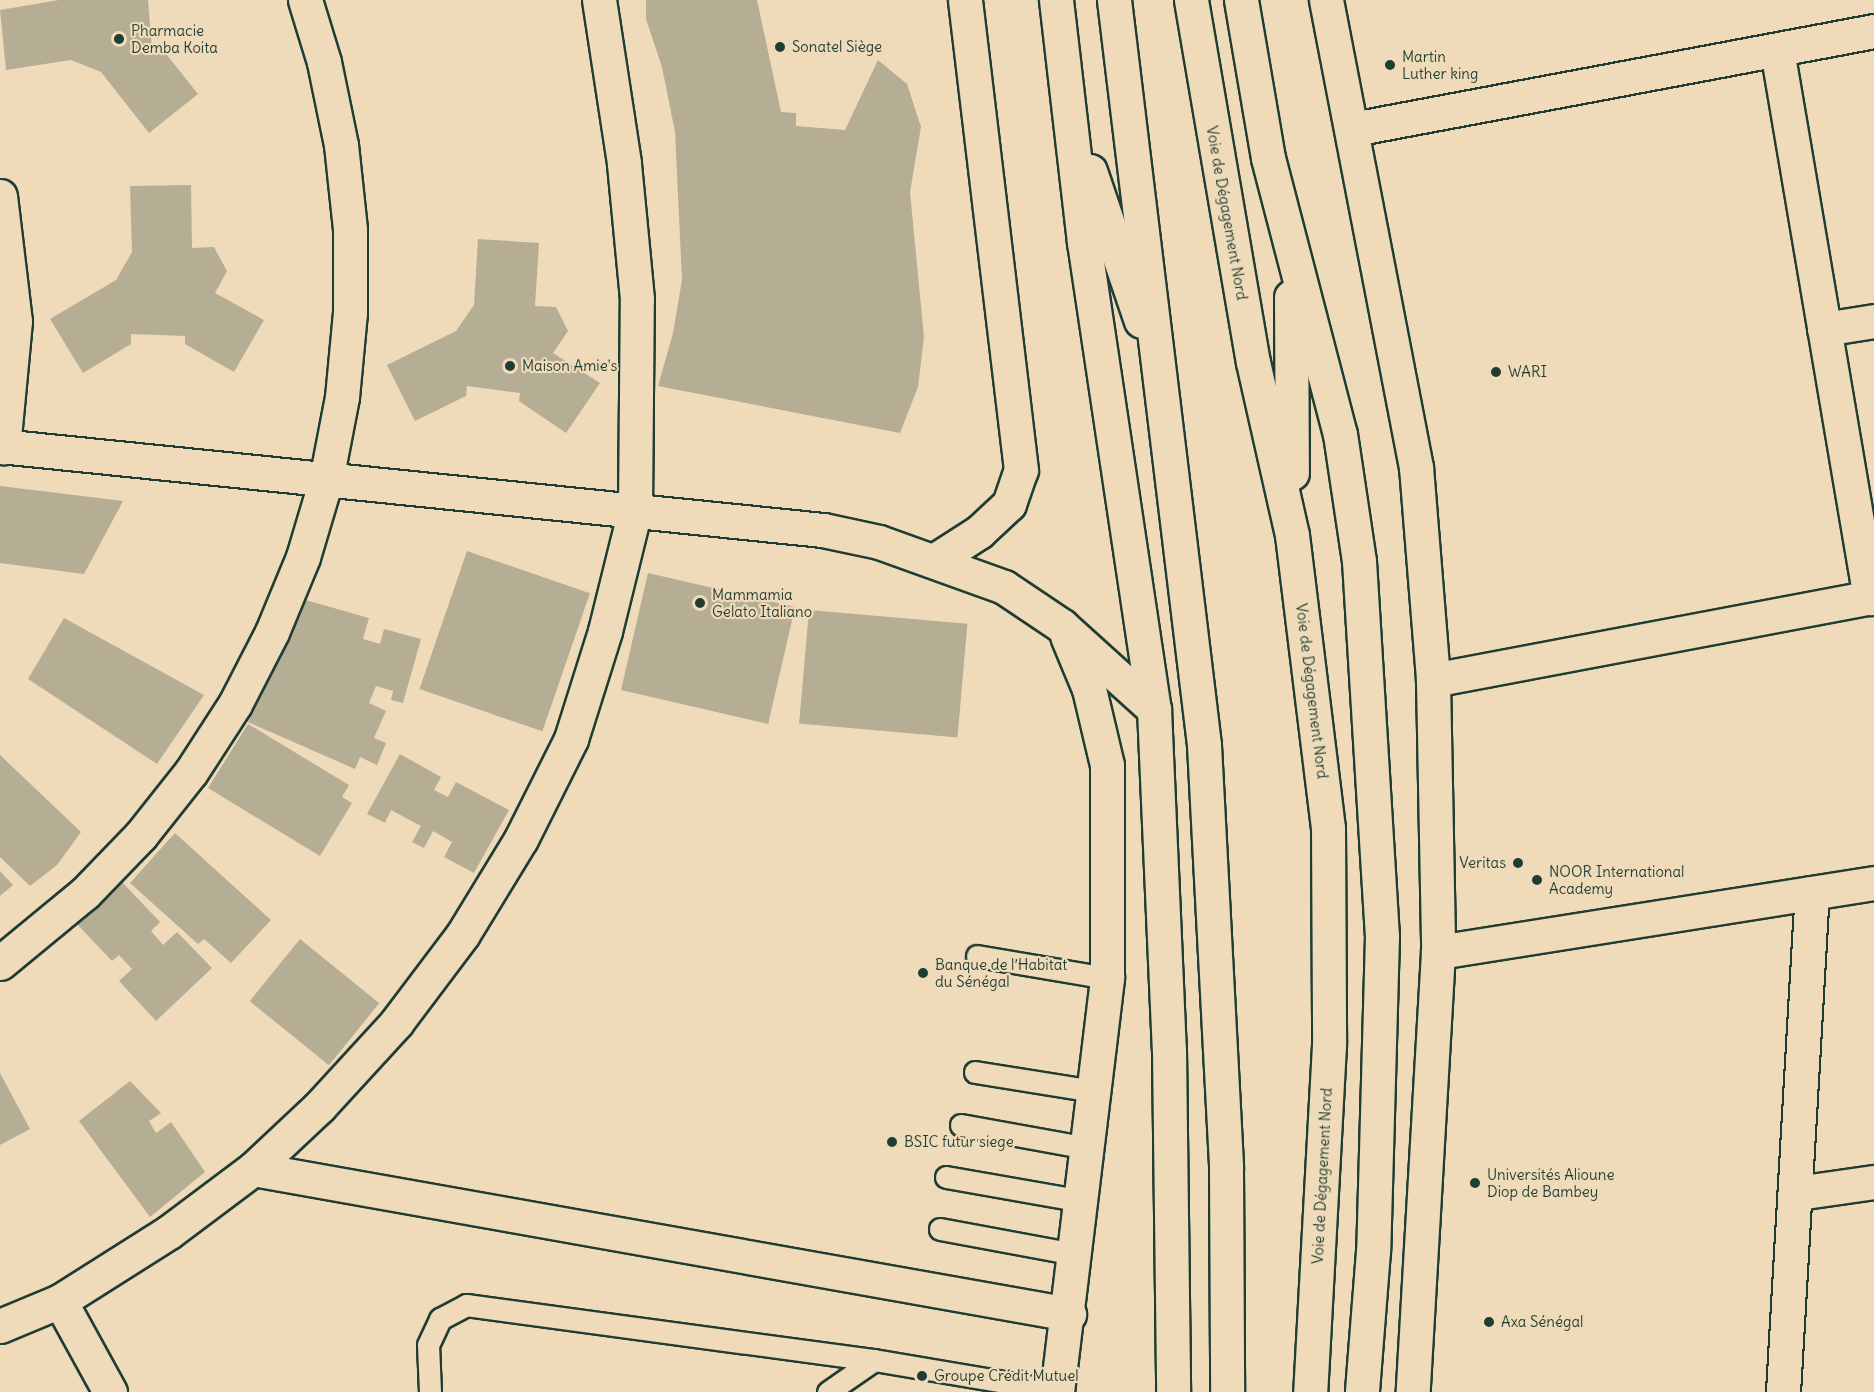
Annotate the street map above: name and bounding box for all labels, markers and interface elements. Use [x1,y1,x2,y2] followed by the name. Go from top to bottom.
[131,21,218,56] place label: Pharmacie Demba Koita
[112,32,126,46] marker: Pharmacie Demba Koita
[792,38,882,56] place label: Sonatel Siège
[773,40,787,54] marker: Sonatel Siège
[1402,47,1478,82] place label: Martin Luther king
[1383,58,1397,72] marker: Martin Luther king
[1203,125,1251,301] street label: Voie de Dégagement Nord
[522,357,617,375] place label: Maison Amie's
[503,359,517,373] marker: Maison Amie's
[1508,363,1547,381] place label: WARI
[1489,365,1503,379] marker: WARI
[712,585,812,620] place label: Mammamia Gelato Italiano
[693,596,707,610] marker: Mammamia Gelato Italiano
[1292,602,1332,780] street label: Voie de Dégagement Nord
[1459,854,1506,872] place label: Veritas
[1511,856,1525,870] marker: Veritas
[1549,862,1684,897] place label: NOOR International Academy
[1530,873,1544,887] marker: NOOR International Academy
[935,955,1067,990] place label: Banque de l’Habitat du Sénégal
[916,966,930,980] marker: Banque de l’Habitat du Sénégal
[1308,1087,1336,1265] street label: Voie de Dégagement Nord
[904,1133,1014,1151] place label: BSIC futur siege
[885,1135,899,1149] marker: BSIC futur siege
[1487,1165,1614,1200] place label: Universités Alioune Diop de Bambey
[1468,1176,1482,1190] marker: Universités Alioune Diop de Bambey
[1501,1313,1583,1331] place label: Axa Sénégal
[1482,1315,1496,1329] marker: Axa Sénégal
[934,1367,1079,1385] place label: Groupe Crédit Mutuel
[915,1369,929,1383] marker: Groupe Crédit Mutuel

